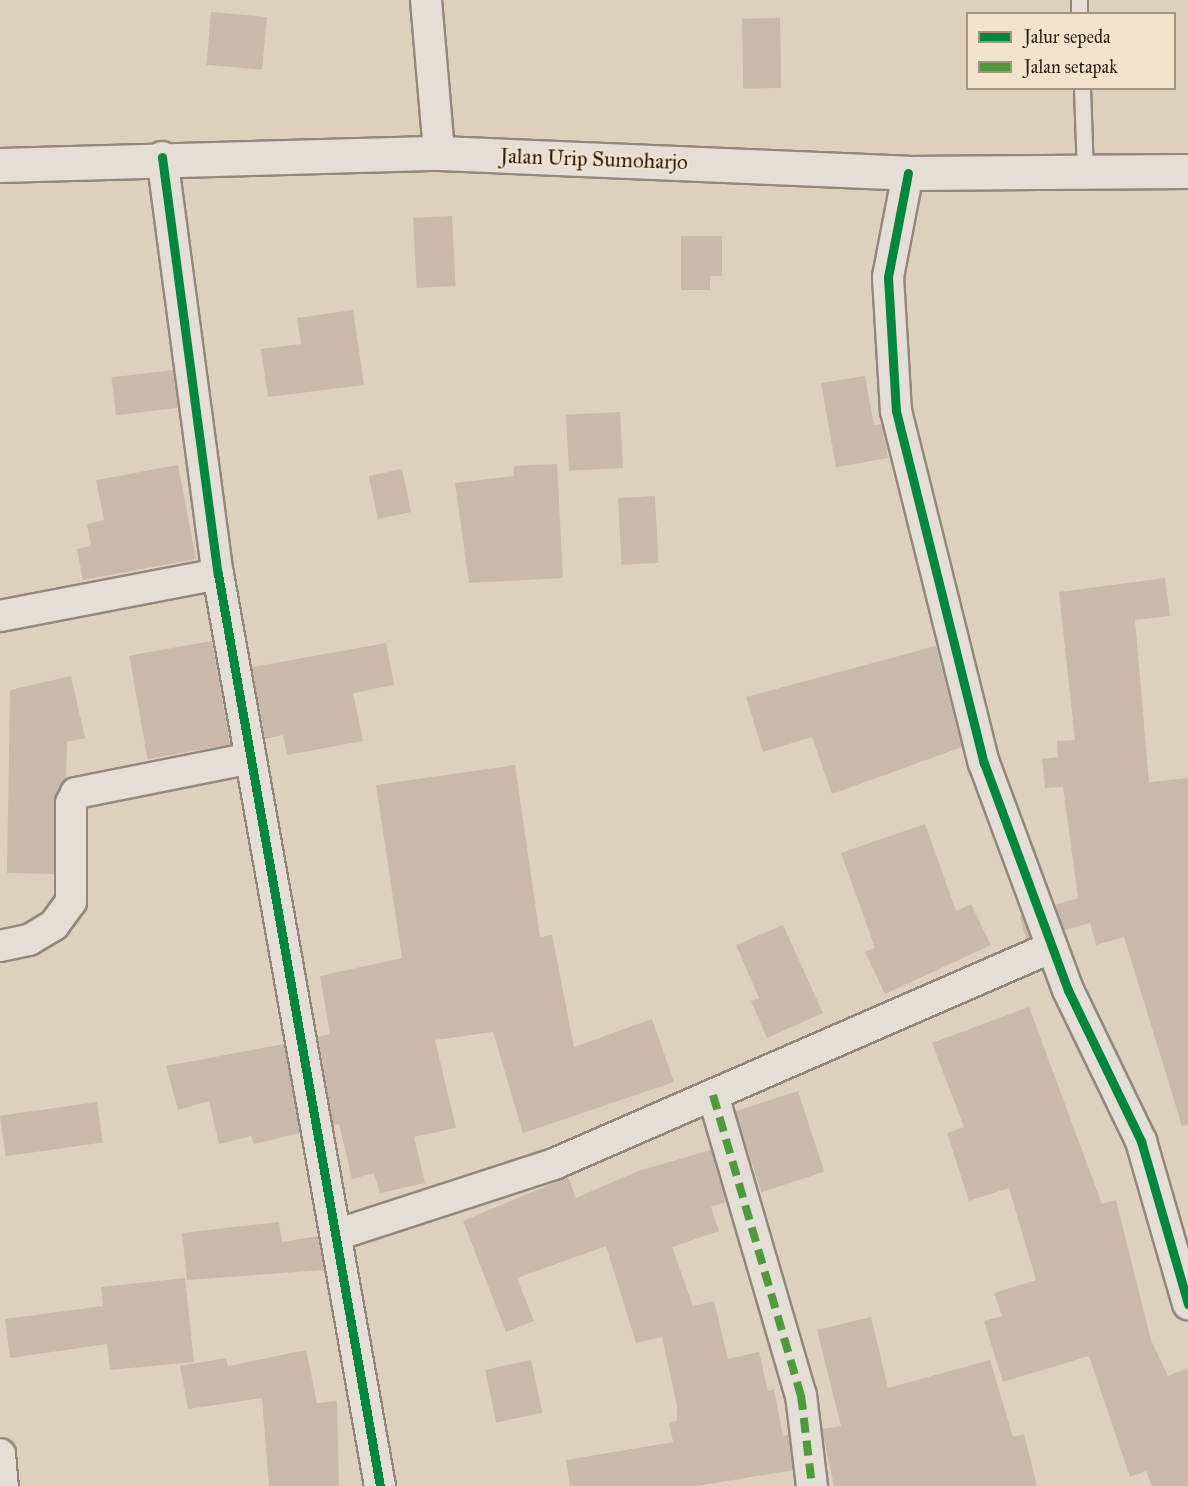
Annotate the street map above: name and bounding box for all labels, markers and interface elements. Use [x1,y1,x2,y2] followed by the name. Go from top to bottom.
[966,12,1176,90] legend
[1024,26,1111,48] text: Jalur sepeda
[1024,56,1118,78] text: Jalan setapak
[500,143,688,175] street label: Jalan Urip Sumoharjo

